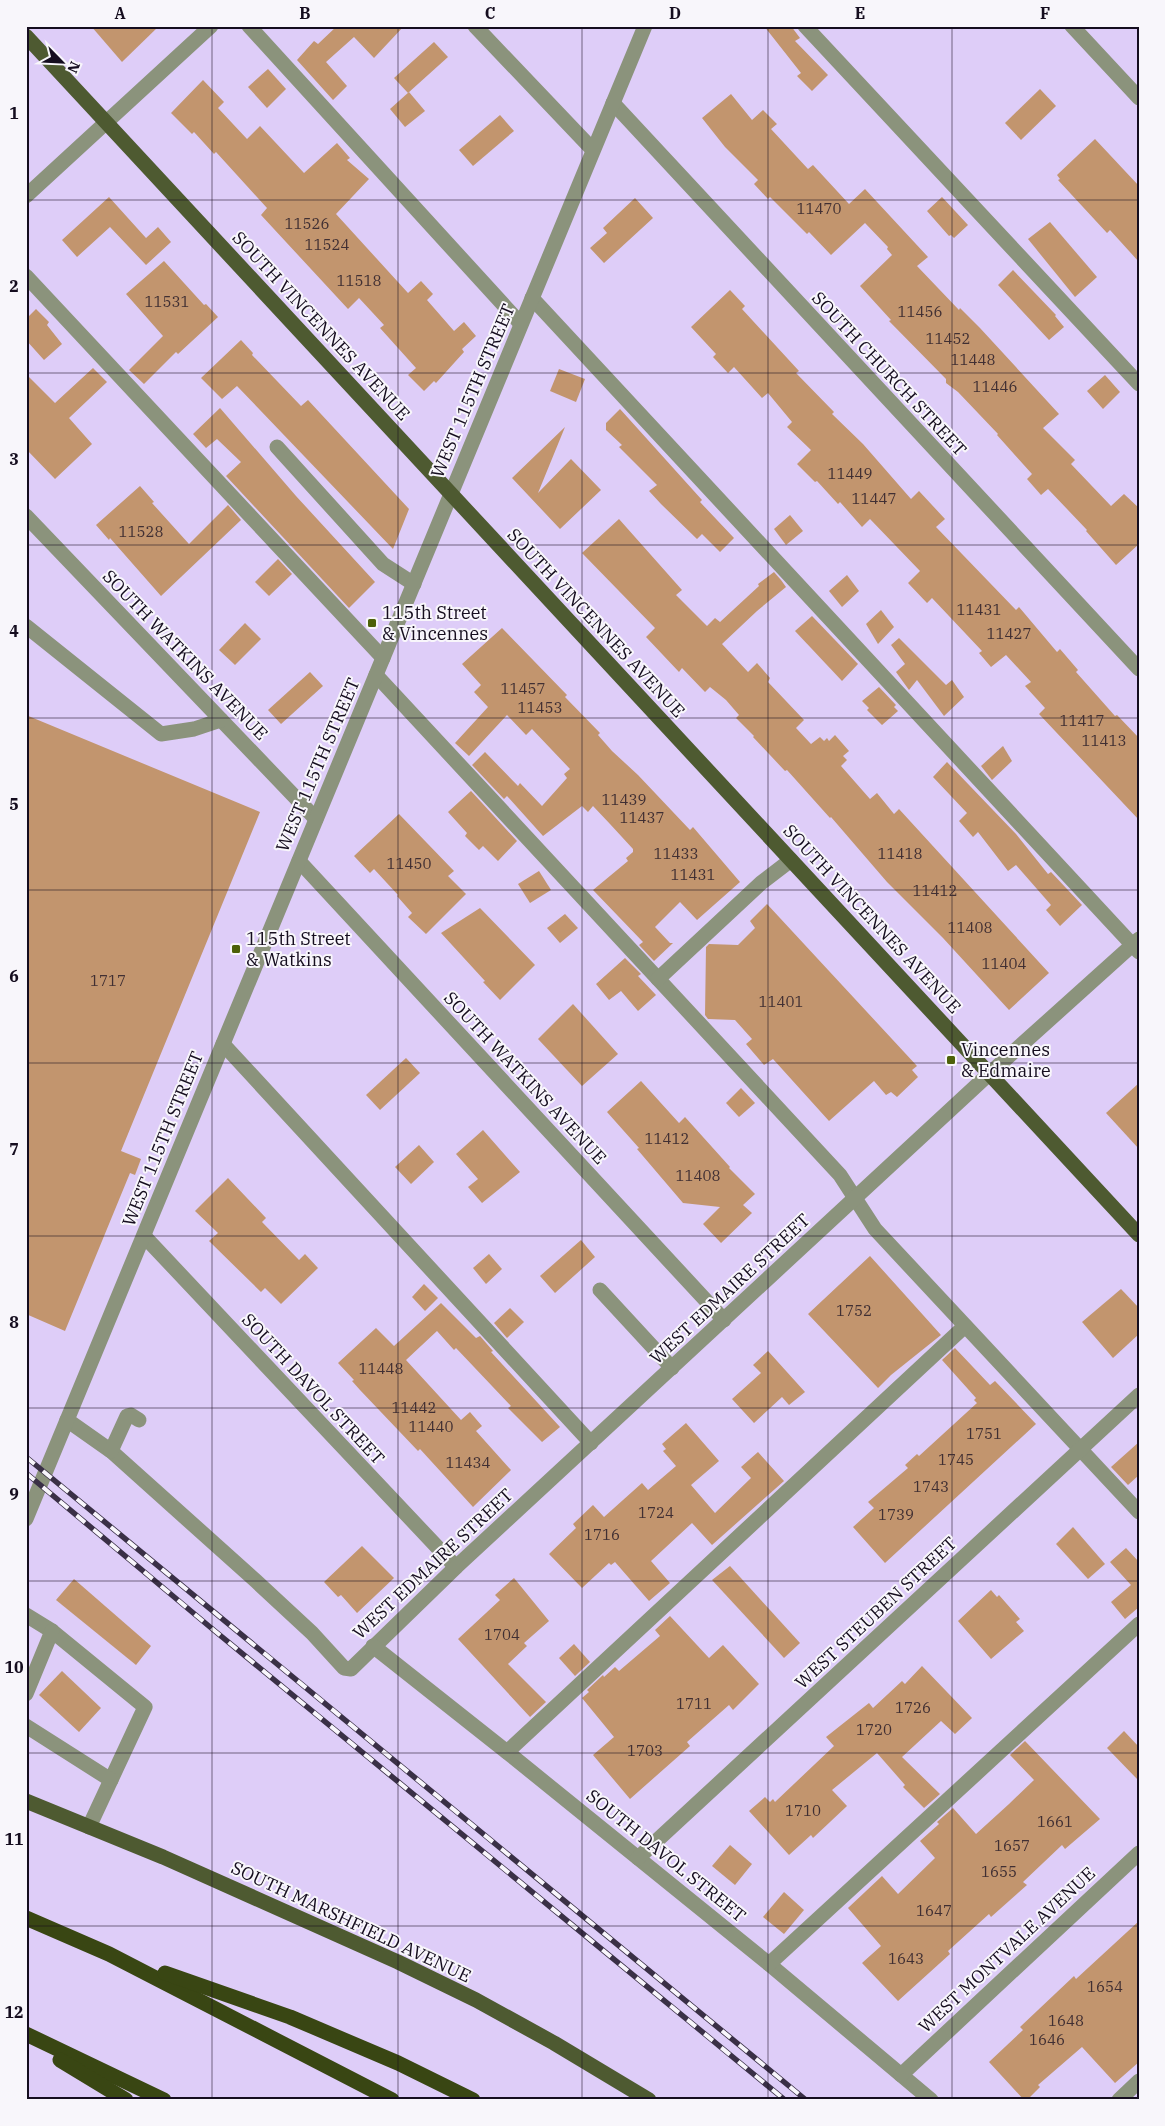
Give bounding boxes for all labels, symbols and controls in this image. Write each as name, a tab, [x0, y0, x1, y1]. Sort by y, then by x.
text: A	[114, 3, 126, 23]
text: B	[299, 3, 311, 23]
text: C	[485, 3, 495, 23]
text: D	[669, 3, 681, 23]
text: E	[855, 3, 865, 23]
text: F	[1040, 3, 1050, 23]
north arrow	[38, 38, 88, 88]
text: N	[63, 59, 84, 76]
text: 1	[9, 103, 19, 123]
house number: 11470	[796, 199, 842, 218]
house number: 11526	[284, 214, 330, 233]
street label: SOUTH VINCENNES AVENUE	[228, 226, 415, 425]
house number: 11524	[304, 235, 350, 254]
house number: 11518	[336, 271, 382, 290]
text: 2	[9, 276, 19, 296]
street label: SOUTH CHURCH STREET	[807, 287, 972, 461]
house number: 11531	[144, 292, 190, 311]
street label: WEST 115TH STREET	[425, 300, 520, 481]
house number: 11456	[897, 302, 943, 321]
house number: 11452	[925, 329, 971, 348]
house number: 11448	[950, 350, 996, 369]
house number: 11446	[972, 377, 1018, 396]
text: 3	[9, 449, 19, 469]
house number: 11449	[827, 464, 873, 483]
house number: 11447	[851, 489, 897, 508]
house number: 11528	[118, 522, 164, 541]
street label: SOUTH VINCENNES AVENUE	[503, 523, 690, 722]
street label: SOUTH WATKINS AVENUE	[98, 565, 273, 745]
house number: 11431	[956, 600, 1002, 619]
place label: 115th Street & Vincennes	[382, 601, 488, 645]
marker: 115th Street & Vincennes	[366, 617, 378, 629]
text: 4	[9, 621, 19, 641]
house number: 11427	[986, 624, 1032, 643]
street label: WEST 115TH STREET	[270, 674, 365, 855]
house number: 11457	[500, 679, 546, 698]
house number: 11453	[517, 698, 563, 717]
house number: 11417	[1059, 711, 1105, 730]
house number: 11413	[1081, 731, 1127, 750]
house number: 11439	[601, 790, 647, 809]
text: 5	[9, 794, 19, 814]
house number: 11437	[619, 808, 665, 827]
street label: SOUTH VINCENNES AVENUE	[779, 819, 966, 1018]
house number: 11433	[653, 844, 699, 863]
house number: 11418	[877, 844, 923, 863]
house number: 11450	[386, 854, 432, 873]
house number: 11431	[670, 865, 716, 884]
house number: 11412	[912, 881, 958, 900]
house number: 11408	[947, 918, 993, 937]
place label: 115th Street & Watkins	[246, 927, 351, 971]
marker: 115th Street & Watkins	[230, 943, 242, 955]
house number: 11404	[981, 954, 1027, 973]
text: 6	[9, 966, 19, 986]
house number: 1717	[90, 971, 126, 990]
street label: SOUTH WATKINS AVENUE	[439, 986, 612, 1169]
house number: 11401	[758, 992, 804, 1011]
place label: Vincennes & Edmaire	[961, 1038, 1051, 1082]
street label: WEST 115TH STREET	[117, 1048, 208, 1230]
marker: Vincennes & Edmaire	[945, 1054, 957, 1066]
house number: 11412	[644, 1129, 690, 1148]
text: 7	[9, 1139, 19, 1159]
house number: 11408	[675, 1166, 721, 1185]
street label: WEST EDMAIRE STREET	[645, 1208, 815, 1369]
house number: 1752	[836, 1301, 872, 1320]
street label: SOUTH DAVOL STREET	[237, 1308, 390, 1469]
text: 8	[9, 1312, 19, 1332]
house number: 11448	[358, 1359, 404, 1378]
house number: 11442	[391, 1398, 437, 1417]
house number: 11440	[408, 1417, 454, 1436]
house number: 1751	[966, 1424, 1002, 1443]
house number: 1745	[938, 1450, 974, 1469]
house number: 11434	[445, 1453, 491, 1472]
house number: 1743	[913, 1477, 949, 1496]
street label: WEST EDMAIRE STREET	[348, 1483, 518, 1644]
text: 9	[9, 1484, 19, 1504]
house number: 1724	[638, 1503, 674, 1522]
house number: 1739	[878, 1505, 914, 1524]
house number: 1716	[584, 1525, 620, 1544]
street label: WEST STEUBEN STREET	[790, 1531, 962, 1694]
house number: 1704	[484, 1625, 520, 1644]
text: 10	[4, 1657, 24, 1677]
house number: 1711	[676, 1694, 712, 1713]
house number: 1726	[895, 1698, 931, 1717]
house number: 1720	[856, 1720, 892, 1739]
house number: 1703	[627, 1741, 663, 1760]
street label: SOUTH DAVOL STREET	[582, 1784, 751, 1927]
house number: 1710	[785, 1801, 821, 1820]
house number: 1661	[1037, 1812, 1073, 1831]
text: 11	[4, 1829, 24, 1849]
house number: 1657	[994, 1836, 1030, 1855]
street label: SOUTH MARSHFIELD AVENUE	[228, 1856, 475, 1987]
street label: WEST MONTVALE AVENUE	[913, 1862, 1100, 2038]
house number: 1655	[981, 1862, 1017, 1881]
house number: 1647	[916, 1901, 952, 1920]
house number: 1643	[888, 1949, 924, 1968]
house number: 1654	[1087, 1977, 1123, 1996]
text: 12	[4, 2002, 24, 2022]
house number: 1648	[1048, 2011, 1084, 2030]
house number: 1646	[1029, 2030, 1065, 2049]

